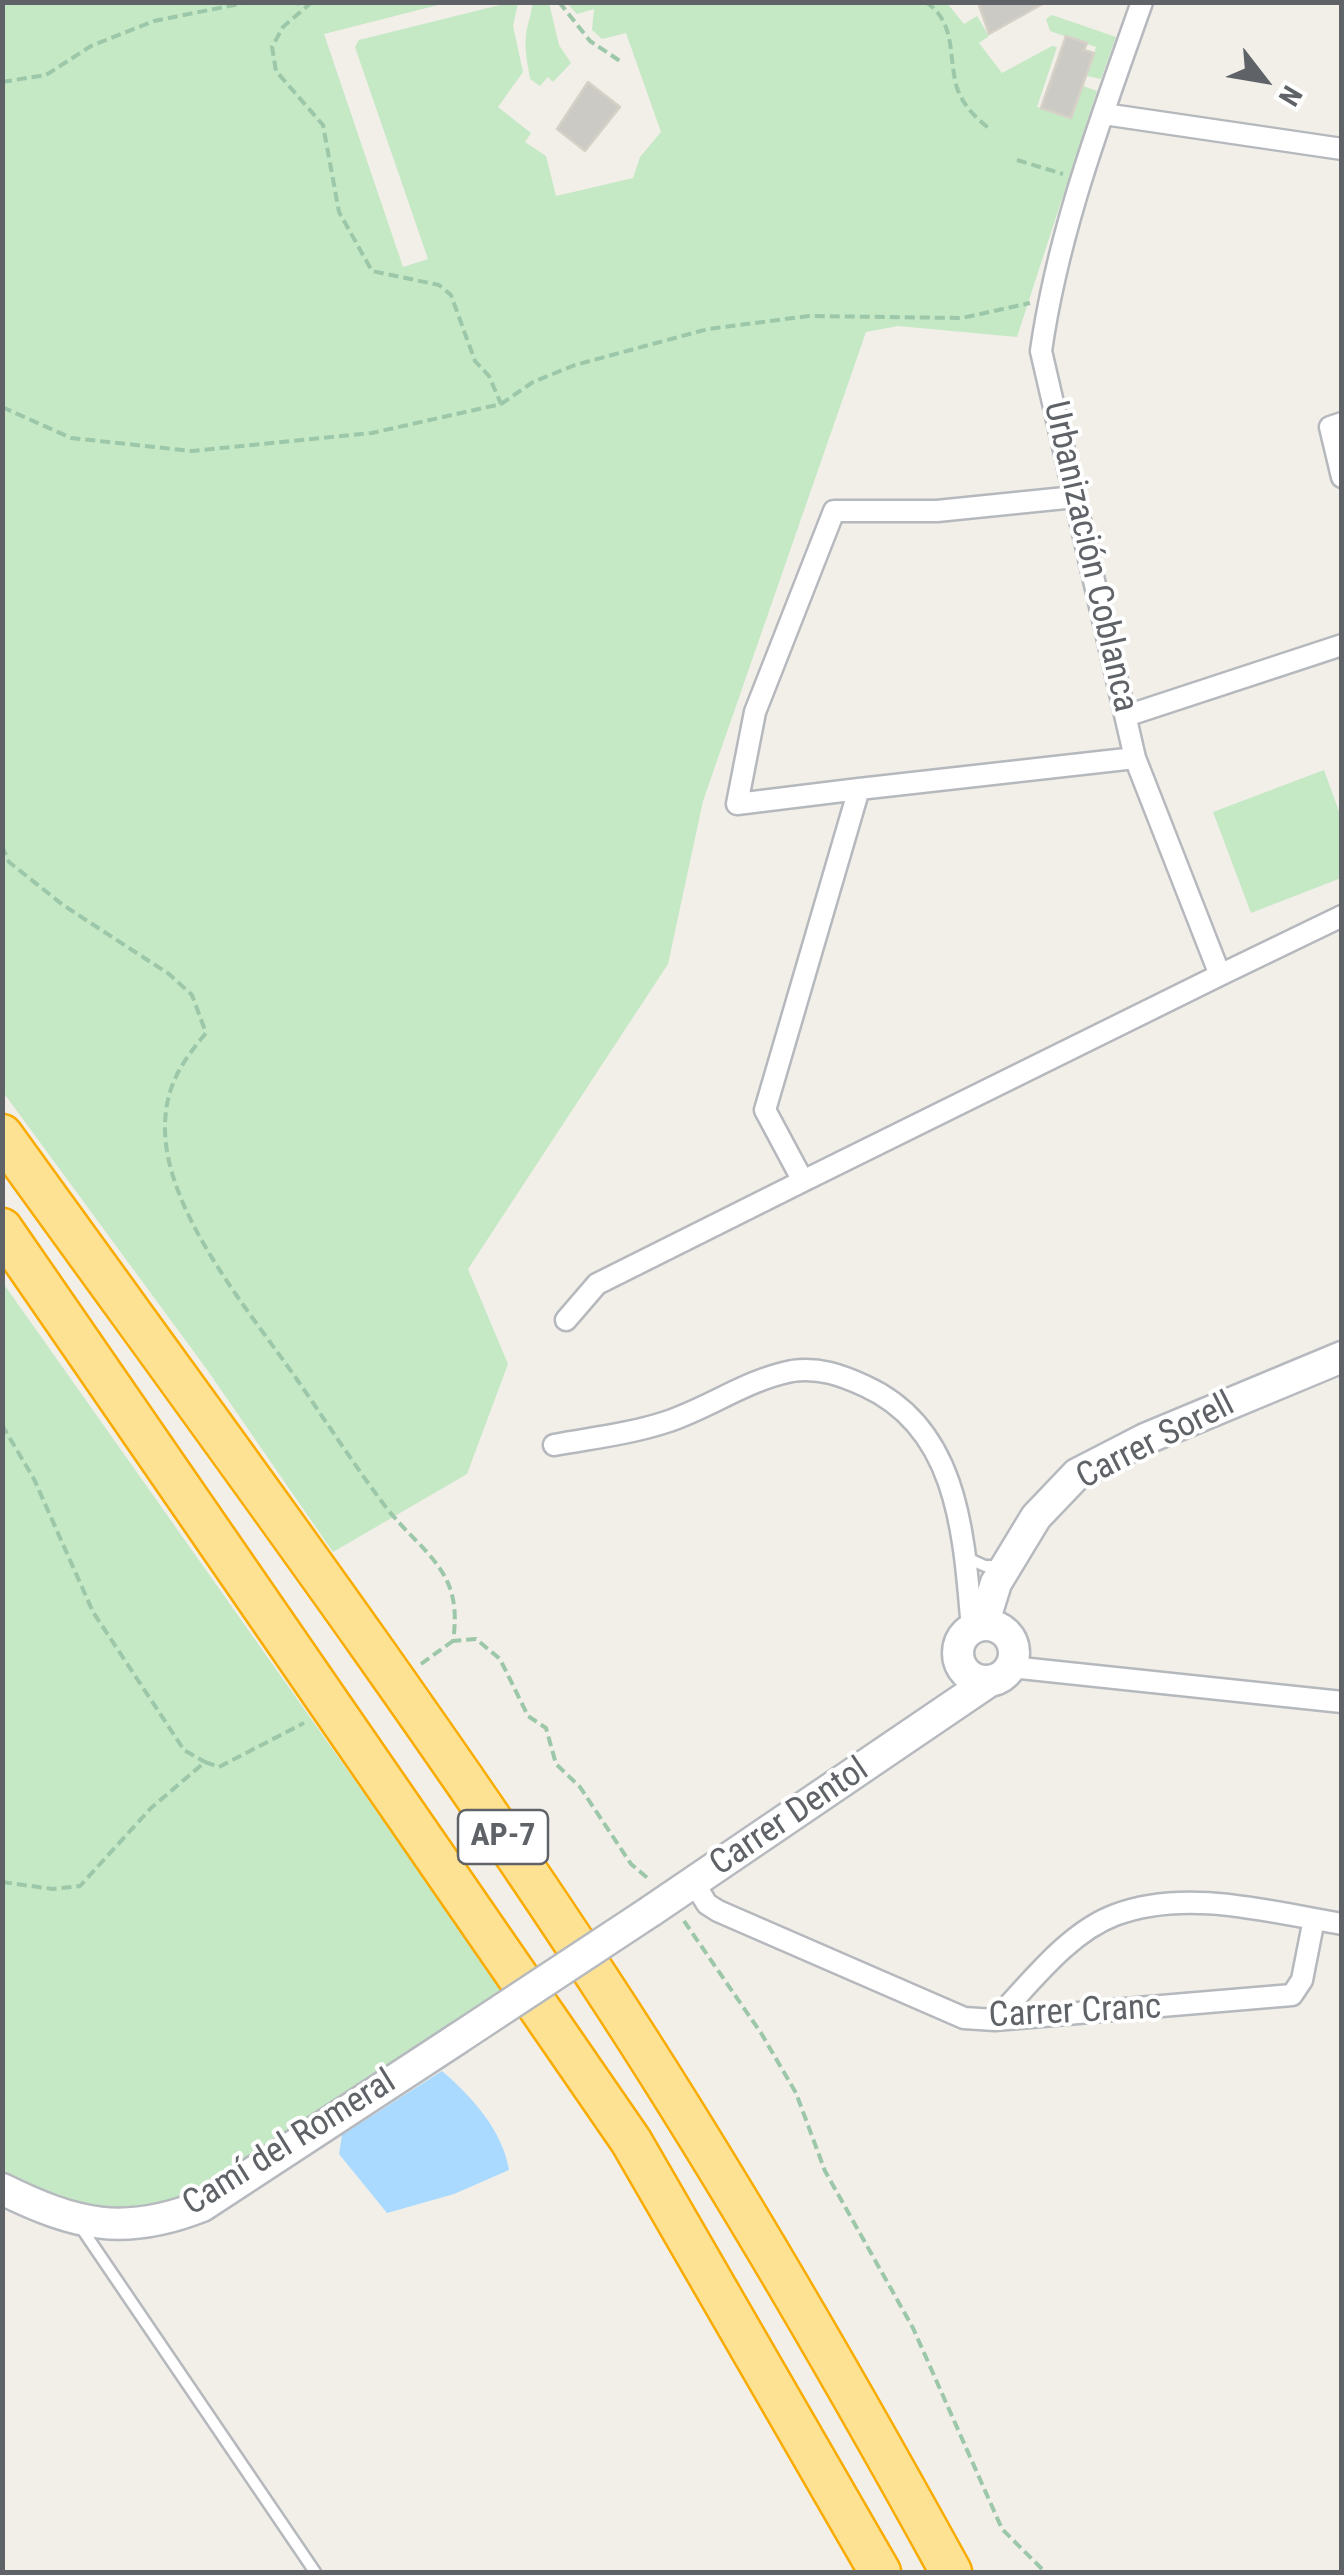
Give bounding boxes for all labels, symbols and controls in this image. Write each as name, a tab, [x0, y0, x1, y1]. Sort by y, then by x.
north arrow	[1214, 30, 1314, 130]
text: N	[1272, 80, 1309, 112]
street label: Urbanización Coblanca	[1033, 398, 1145, 716]
street label: Carrer Sorell	[1070, 1384, 1242, 1500]
street label: Carrer Dentol	[703, 1750, 877, 1886]
road number: AP-7	[458, 1810, 548, 1864]
street label: Carrer Cranc	[988, 1988, 1162, 2038]
street label: Camí del Romeral	[176, 2062, 404, 2226]

